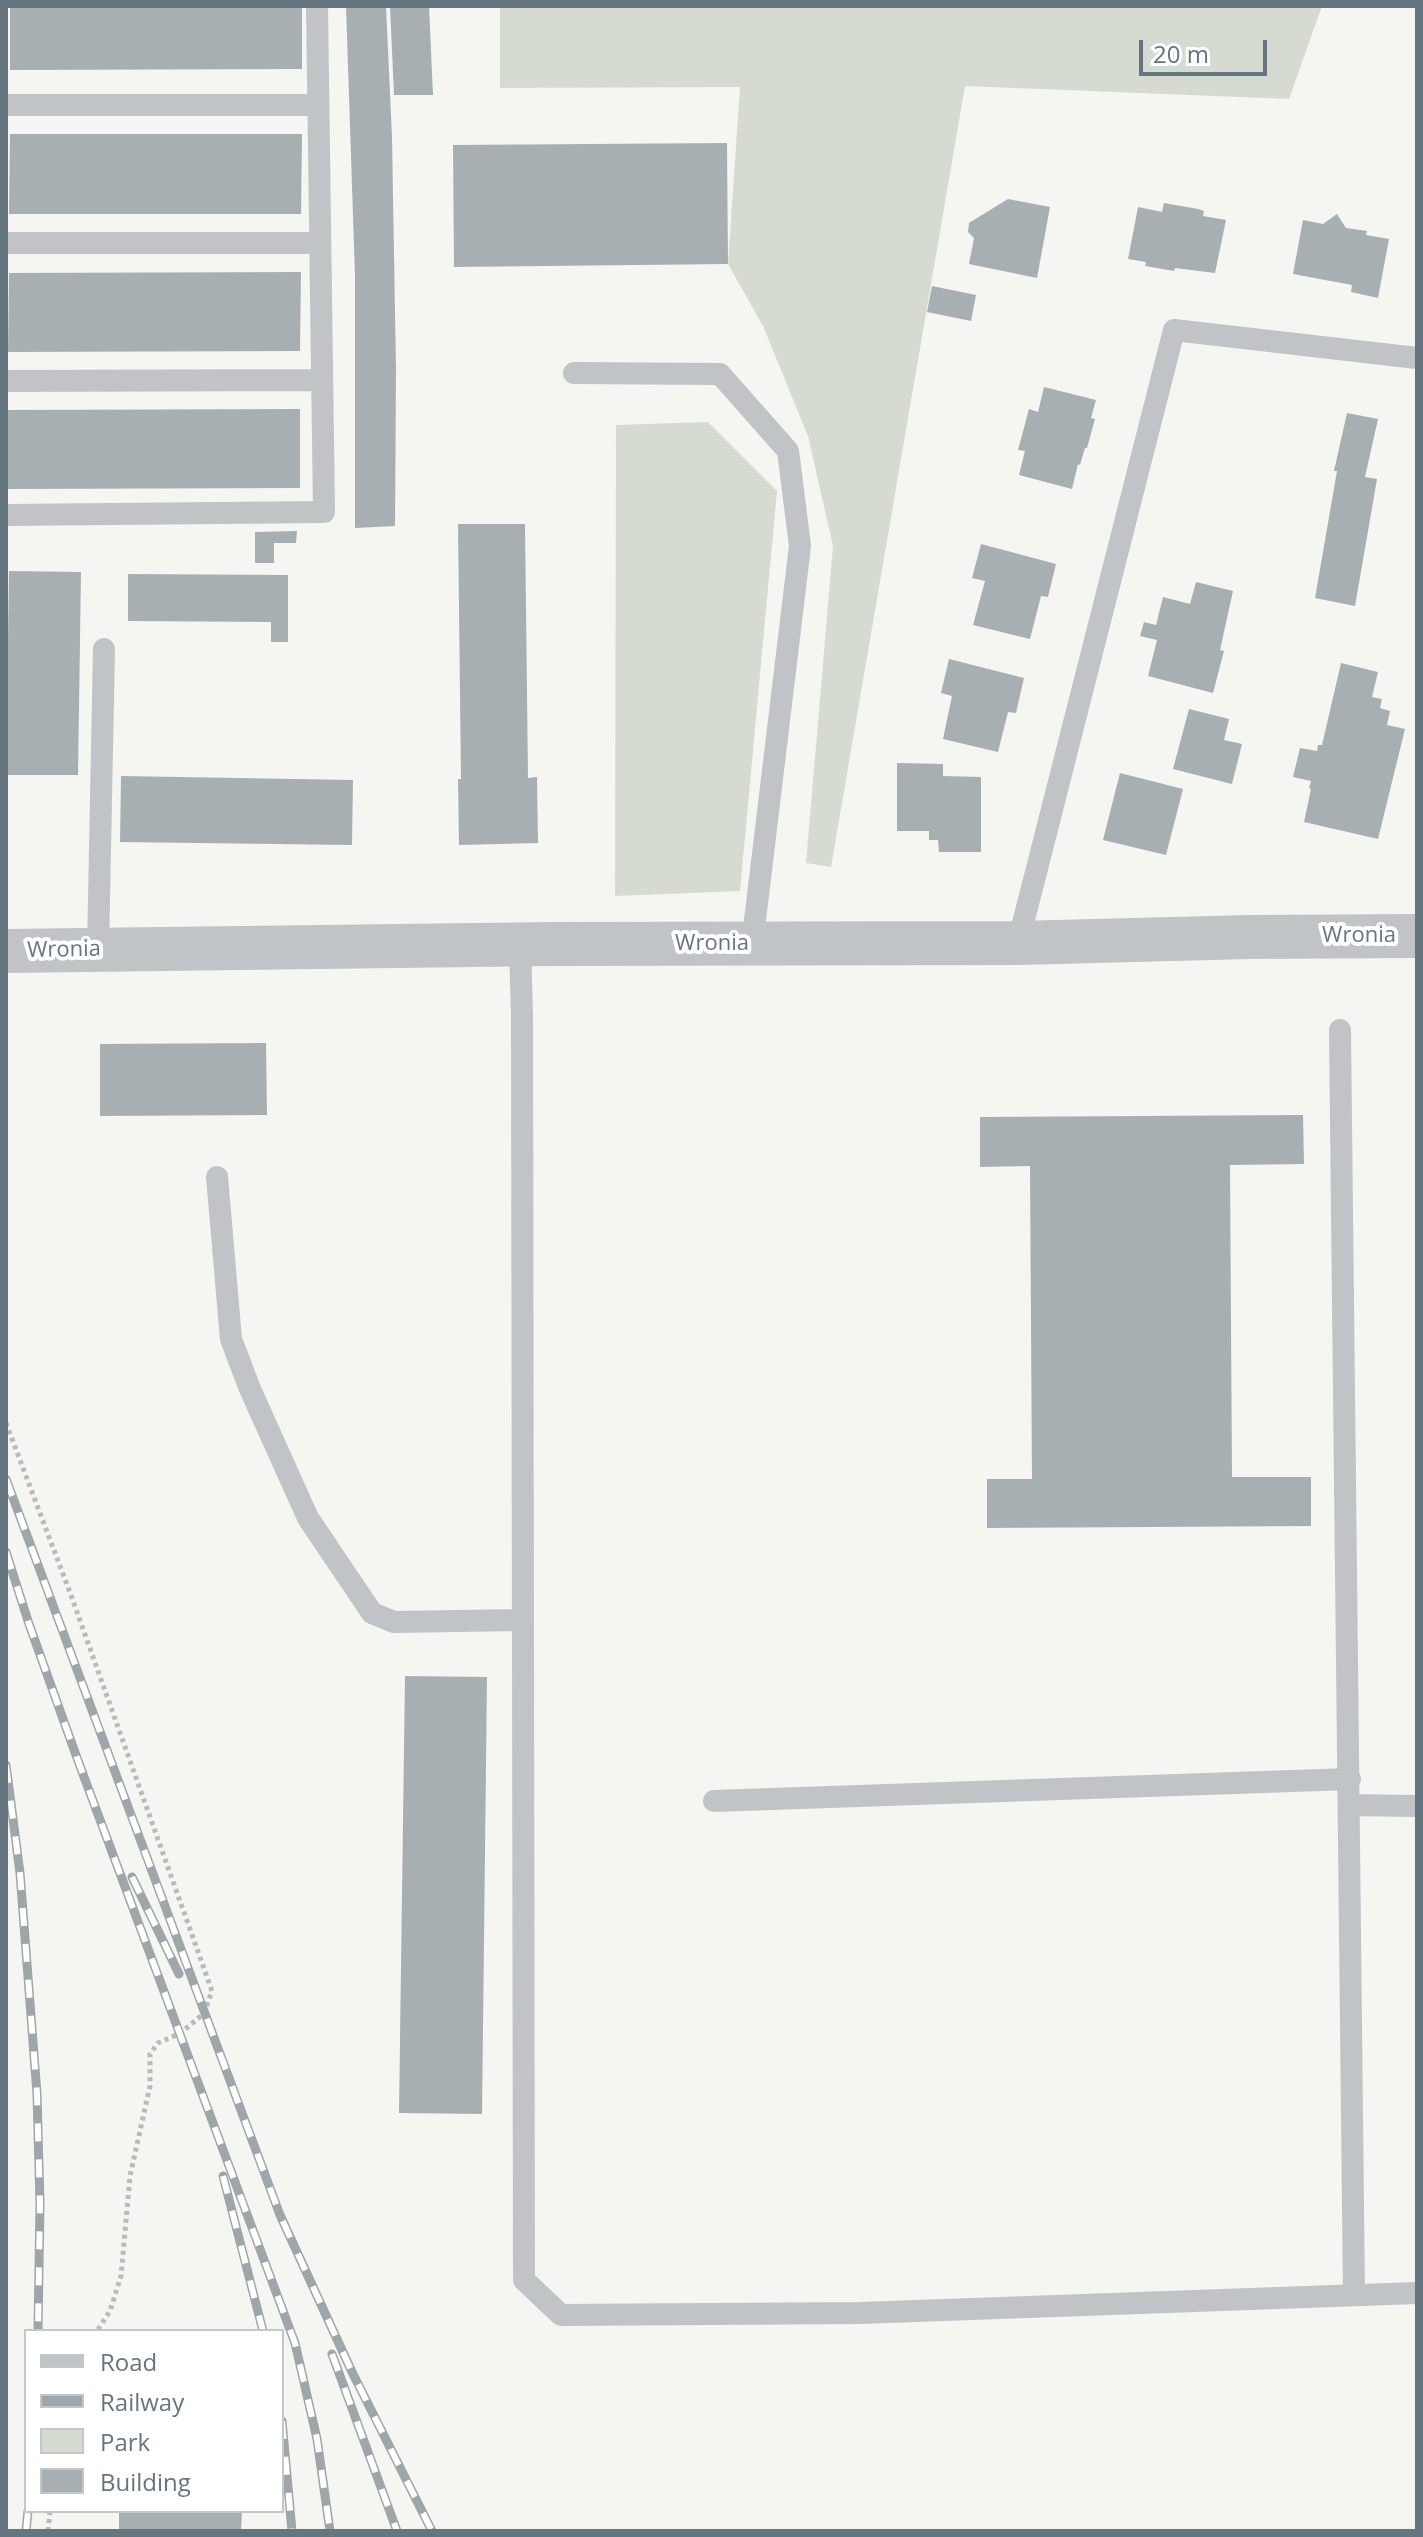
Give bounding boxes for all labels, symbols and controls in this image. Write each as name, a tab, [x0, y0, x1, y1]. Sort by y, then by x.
scale bar	[1143, 24, 1271, 74]
text: 20 m	[1153, 37, 1209, 70]
street label: Wronia	[1322, 923, 1396, 949]
street label: Wronia	[675, 931, 749, 957]
street label: Wronia	[27, 936, 101, 964]
legend	[24, 2329, 284, 2513]
text: Road	[100, 2345, 157, 2378]
text: Railway	[100, 2385, 184, 2418]
text: Park	[100, 2425, 150, 2458]
text: Building	[100, 2465, 191, 2498]

